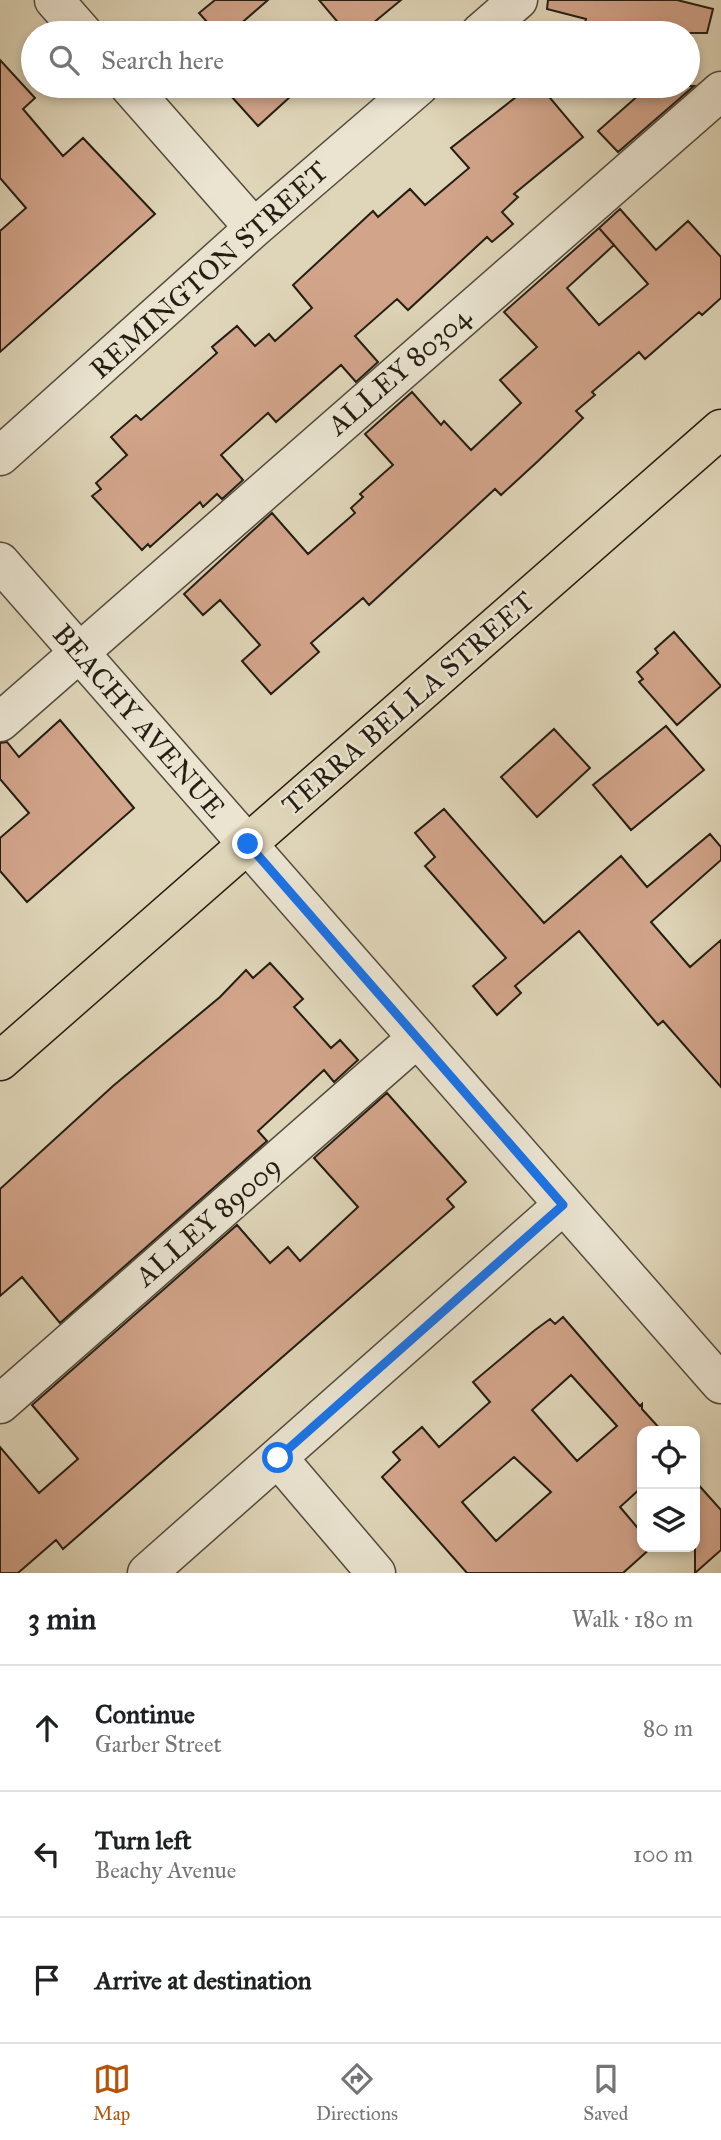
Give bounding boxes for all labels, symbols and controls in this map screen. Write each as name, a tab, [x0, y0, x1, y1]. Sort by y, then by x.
search box	[21, 21, 700, 98]
icon: search	[45, 41, 83, 79]
text: Search here	[101, 44, 224, 76]
street label: REMINGTON STREET	[83, 154, 335, 386]
street label: ALLEY 80304	[320, 298, 479, 443]
street label: TERRA BELLA STREET	[275, 584, 541, 822]
street label: BEACHY AVENUE	[45, 617, 233, 825]
route end	[232, 828, 263, 859]
street label: ALLEY 89009	[127, 1148, 288, 1294]
map controls	[637, 1426, 700, 1552]
button: locate	[637, 1426, 700, 1489]
route start	[262, 1442, 293, 1473]
button: layers	[637, 1489, 700, 1552]
text: 3 min	[28, 1601, 96, 1637]
text: Walk · 180 m	[572, 1605, 693, 1633]
text: Continue	[95, 1698, 195, 1730]
icon: ahead	[28, 1709, 66, 1747]
text: 80 m	[643, 1714, 693, 1742]
text: Garber Street	[95, 1730, 222, 1758]
text: Turn left	[95, 1824, 191, 1856]
icon: left	[28, 1835, 66, 1873]
text: 100 m	[633, 1840, 693, 1868]
text: Beachy Avenue	[95, 1856, 236, 1884]
icon: arrive	[28, 1961, 66, 1999]
text: Arrive at destination	[95, 1964, 312, 1996]
tab: Map	[93, 2060, 131, 2125]
tab: Directions	[316, 2060, 398, 2125]
tab: Saved	[583, 2060, 628, 2125]

